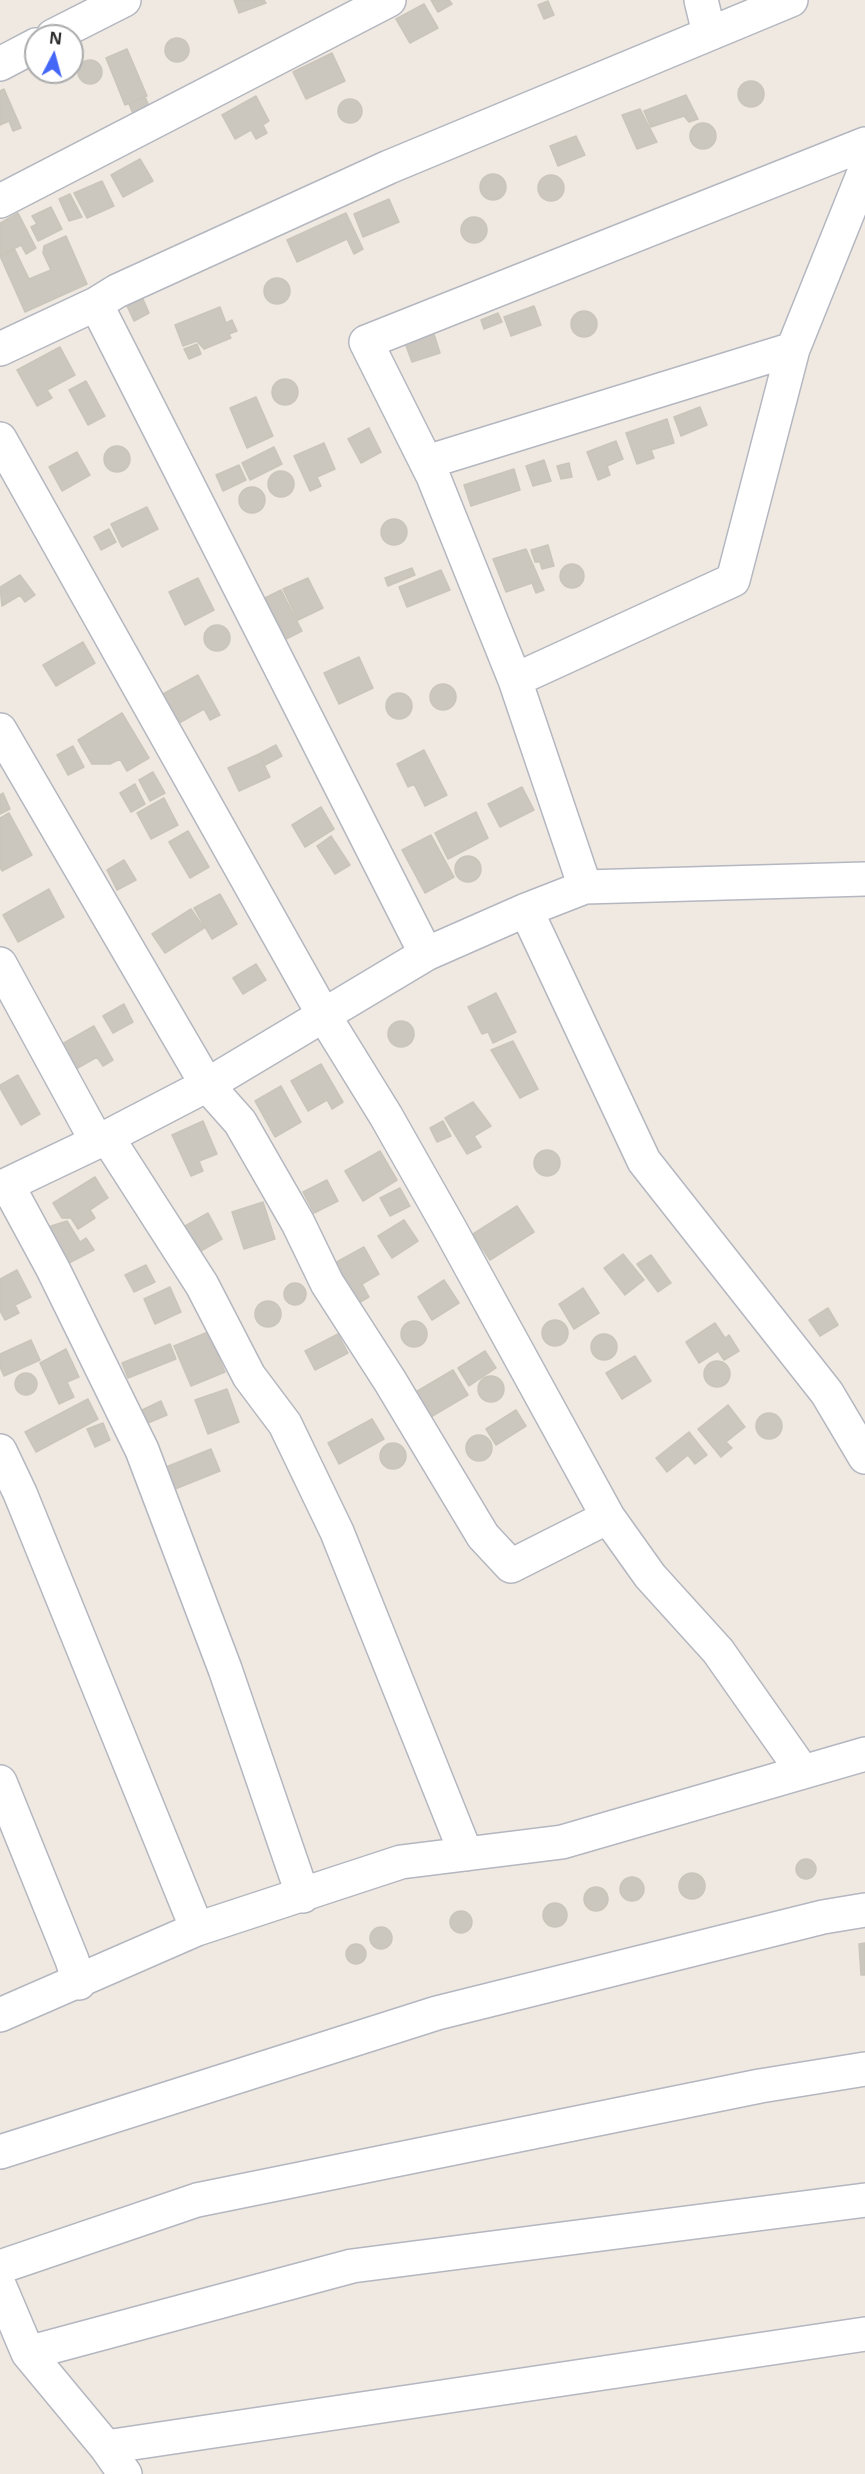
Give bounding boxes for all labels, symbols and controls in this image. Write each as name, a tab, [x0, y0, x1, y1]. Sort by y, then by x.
north arrow	[24, 24, 84, 84]
text: N	[48, 26, 63, 50]

